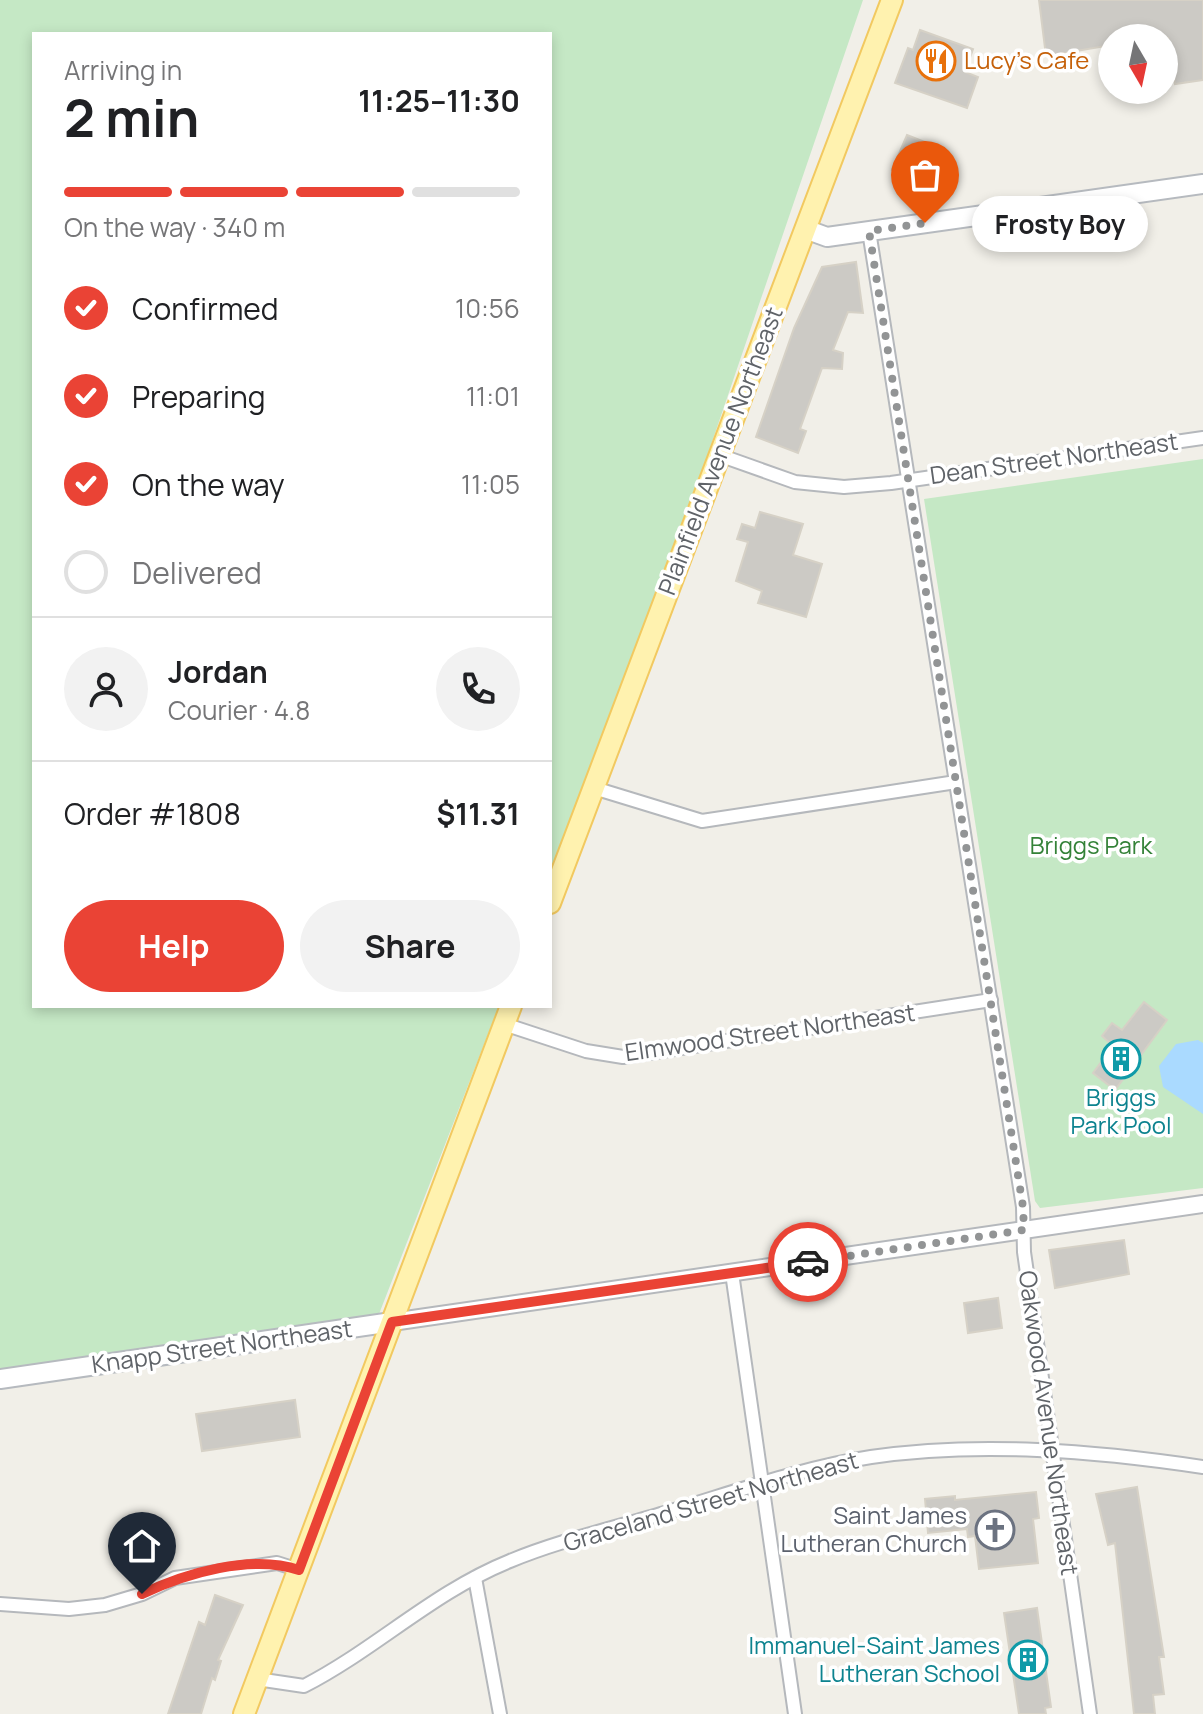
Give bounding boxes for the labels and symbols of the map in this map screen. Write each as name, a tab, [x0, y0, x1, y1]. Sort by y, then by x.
north arrow	[1098, 24, 1178, 104]
restaurant icon: Lucy's Cafe	[915, 40, 957, 82]
place label: Lucy's Cafe	[964, 43, 1089, 76]
pin	[891, 141, 959, 223]
callout: Frosty Boy	[973, 195, 1149, 251]
street label: Plainfield Avenue Northeast	[649, 302, 790, 599]
street label: Dean Street Northeast	[928, 424, 1180, 491]
park label: Briggs Park	[1030, 828, 1153, 861]
street label: Elmwood Street Northeast	[623, 995, 917, 1068]
building icon: Briggs Park Pool	[1100, 1038, 1142, 1080]
place label: Briggs Park Pool	[1070, 1080, 1172, 1141]
courier	[768, 1222, 848, 1302]
street label: Oakwood Avenue Northeast	[1012, 1268, 1087, 1577]
street label: Knapp Street Northeast	[89, 1311, 354, 1380]
street label: Graceland Street Northeast	[559, 1443, 862, 1558]
place label: Saint James Lutheran Church	[780, 1498, 967, 1559]
church icon: Saint James Lutheran Church	[974, 1509, 1016, 1551]
pin	[108, 1512, 176, 1594]
place label: Immanuel-Saint James Lutheran School	[748, 1628, 1000, 1689]
building icon: Immanuel-Saint James Lutheran School	[1007, 1639, 1049, 1681]

